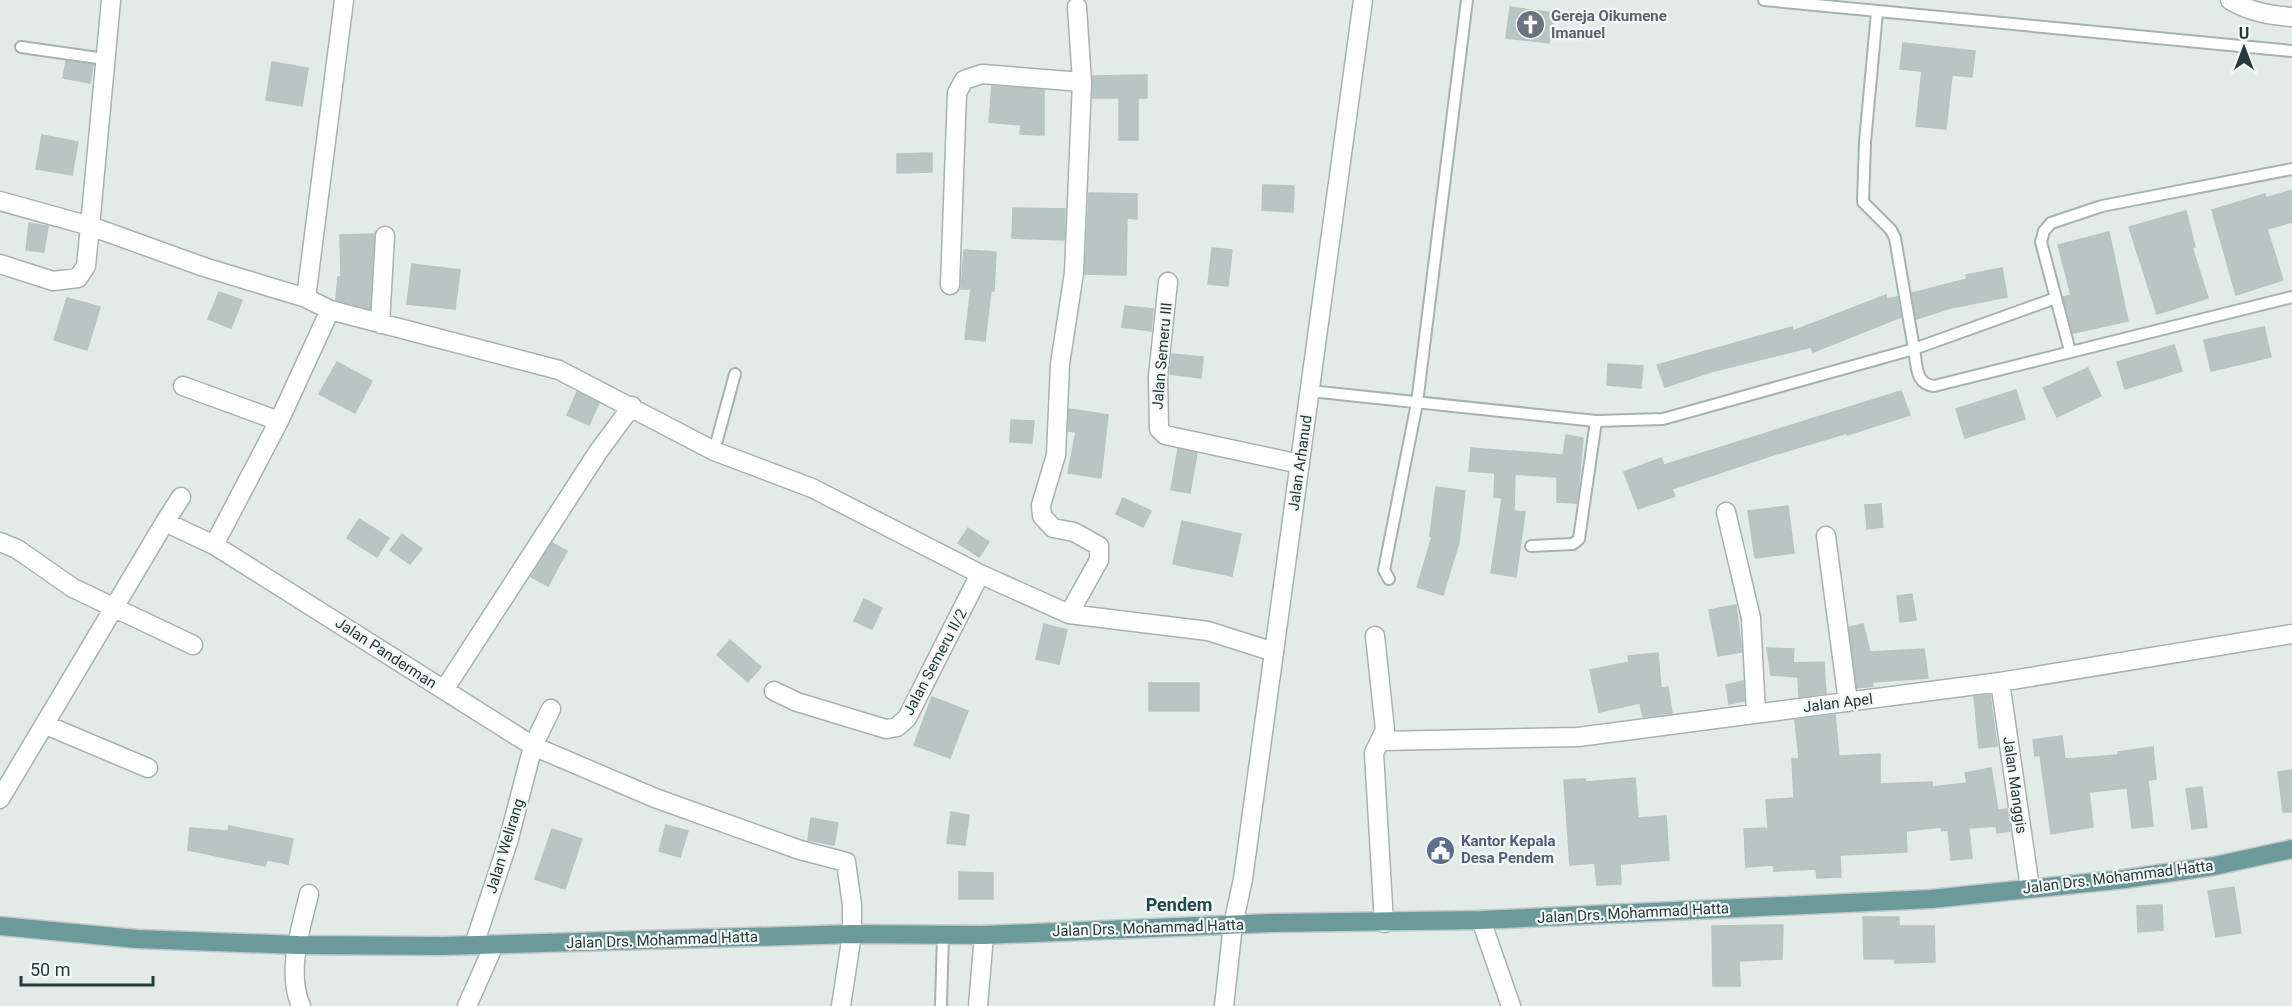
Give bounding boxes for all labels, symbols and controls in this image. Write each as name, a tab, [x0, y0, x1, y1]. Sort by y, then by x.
place label: Gereja Oikumene Imanuel	[1551, 7, 1667, 42]
church icon: Gereja Oikumene Imanuel	[1514, 9, 1546, 41]
north arrow	[2214, 18, 2274, 78]
text: U	[2239, 24, 2249, 43]
street label: Jalan Semeru III	[1148, 302, 1176, 410]
street label: Jalan Arhanud	[1284, 414, 1316, 512]
street label: Jalan Semeru II/2	[899, 606, 971, 718]
street label: Jalan Panderman	[332, 614, 440, 692]
street label: Jalan Apel	[1802, 690, 1874, 716]
street label: Jalan Manggis	[1999, 735, 2031, 835]
street label: Jalan Welirang	[482, 796, 528, 896]
place label: Kantor Kepala Desa Pendem	[1461, 832, 1555, 867]
public building icon: Kantor Kepala Desa Pendem	[1424, 834, 1456, 866]
street label: Jalan Drs. Mohammad Hatta	[2022, 856, 2214, 898]
district label: Pendem	[1146, 894, 1212, 915]
street label: Jalan Drs. Mohammad Hatta	[1537, 899, 1729, 927]
street label: Jalan Drs. Mohammad Hatta	[1052, 916, 1244, 940]
street label: Jalan Drs. Mohammad Hatta	[566, 928, 758, 952]
scale bar	[21, 949, 153, 987]
text: 50 m	[30, 959, 70, 980]

